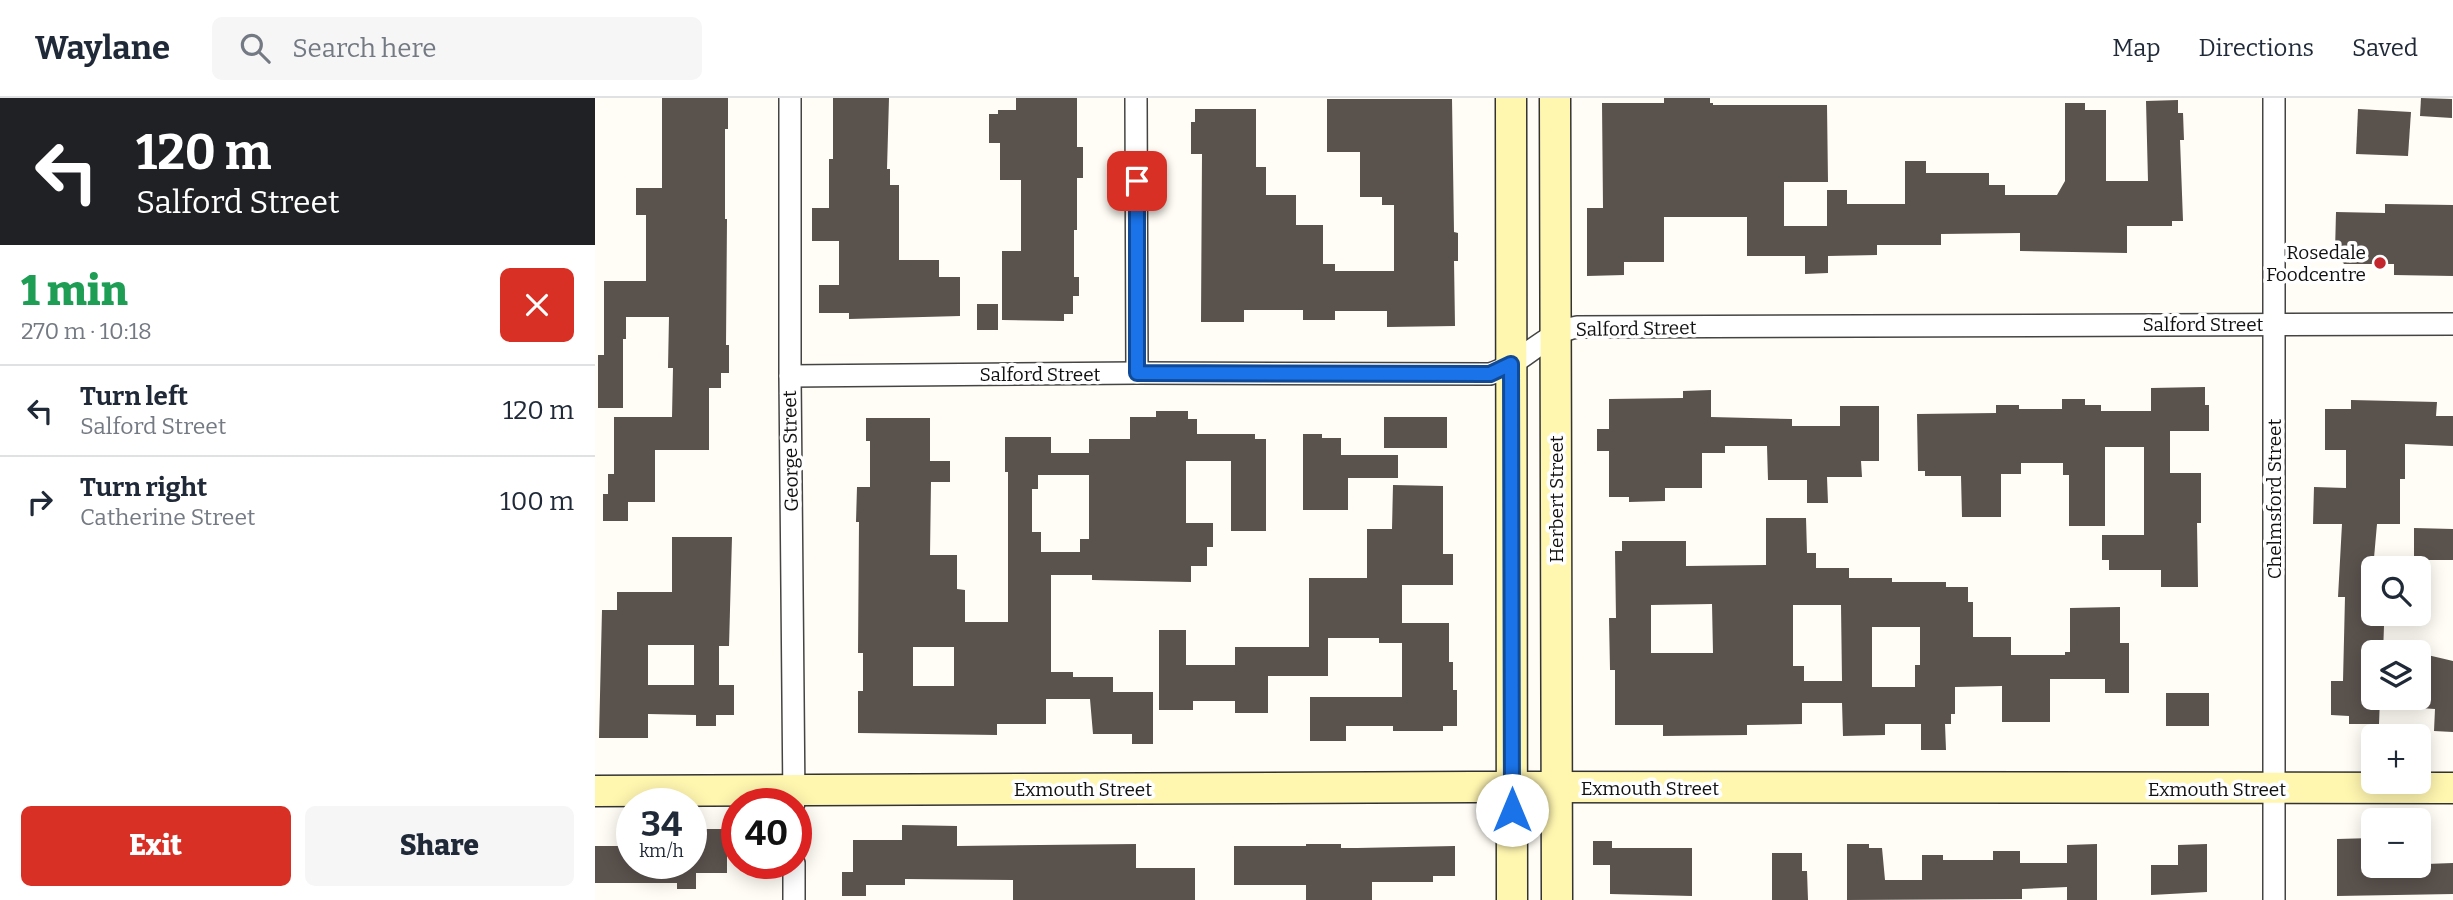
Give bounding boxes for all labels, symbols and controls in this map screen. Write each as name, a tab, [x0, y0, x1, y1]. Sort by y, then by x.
search box	[212, 17, 702, 80]
text: Waylane	[35, 28, 170, 68]
icon: search	[236, 29, 274, 67]
text: Search here	[292, 33, 437, 64]
text: Map	[2112, 34, 2161, 62]
text: Directions	[2199, 34, 2314, 62]
text: Saved	[2352, 34, 2418, 62]
text: 120 m	[136, 123, 271, 182]
icon: left	[21, 126, 112, 217]
pin	[1107, 151, 1167, 211]
icon: arrive	[1118, 162, 1156, 200]
text: Salford Street	[136, 183, 340, 221]
place label: Rosedale Foodcentre	[2266, 241, 2366, 286]
marker: Rosedale Foodcentre	[2372, 255, 2388, 271]
text: 1 min	[21, 266, 128, 316]
button: close	[500, 268, 574, 342]
street label: Salford Street	[2143, 313, 2264, 336]
street label: Salford Street	[1575, 316, 1697, 341]
text: 270 m · 10:18	[21, 317, 152, 345]
street label: Salford Street	[980, 363, 1101, 386]
text: Turn left	[80, 381, 188, 412]
street label: George Street	[778, 390, 803, 512]
icon: left	[21, 392, 59, 430]
text: 120 m	[503, 395, 574, 426]
text: Salford Street	[80, 412, 226, 440]
street label: Chelmsford Street	[2263, 419, 2286, 579]
street label: Herbert Street	[1545, 435, 1568, 563]
text: Turn right	[80, 472, 207, 503]
icon: right	[21, 483, 59, 521]
text: 100 m	[500, 486, 574, 517]
text: Catherine Street	[80, 503, 255, 531]
map controls	[2361, 556, 2431, 878]
button: search	[2361, 556, 2431, 626]
button: layers	[2361, 640, 2431, 710]
button: +	[2361, 724, 2431, 794]
position arrow	[1475, 773, 1549, 847]
street label: Exmouth Street	[1581, 777, 1719, 800]
street label: Exmouth Street	[1014, 778, 1152, 801]
street label: Exmouth Street	[2148, 778, 2286, 801]
speed limit sign: 40	[721, 788, 812, 879]
text: 34	[641, 803, 682, 845]
button: Exit	[21, 806, 291, 886]
button: Share	[305, 806, 574, 886]
button: −	[2361, 808, 2431, 878]
text: km/h	[639, 840, 684, 862]

